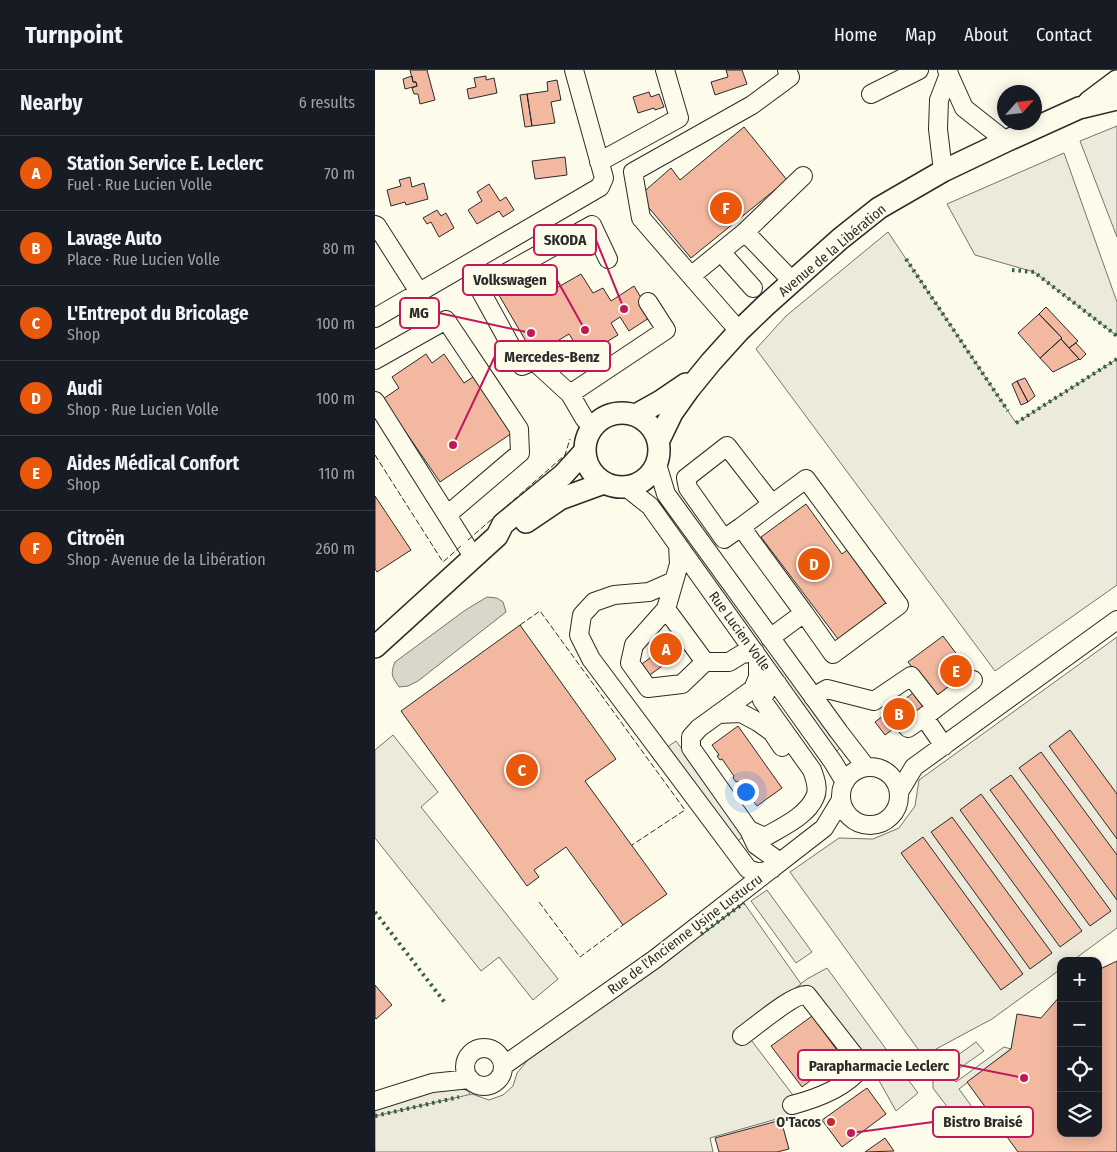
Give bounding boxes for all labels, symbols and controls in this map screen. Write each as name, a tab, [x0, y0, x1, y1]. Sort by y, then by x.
text: Turnpoint	[25, 21, 123, 49]
text: Home	[834, 24, 877, 46]
text: Map	[905, 24, 936, 46]
text: About	[964, 24, 1008, 46]
text: Contact	[1036, 24, 1092, 46]
north arrow	[997, 85, 1042, 130]
text: Nearby	[20, 90, 82, 116]
text: 6 results	[299, 93, 355, 112]
text: Station Service E. Leclerc	[67, 152, 263, 175]
text: A	[32, 164, 40, 183]
text: 70 m	[324, 164, 355, 183]
text: Fuel · Rue Lucien Volle	[67, 175, 212, 194]
pin: F	[710, 189, 742, 227]
street label: Avenue de la Libération	[775, 200, 890, 300]
callout: SKODA	[534, 225, 596, 255]
text: Lavage Auto	[67, 227, 162, 250]
text: SKODA	[544, 231, 587, 249]
text: B	[32, 239, 40, 258]
text: 80 m	[323, 239, 355, 258]
text: Place · Rue Lucien Volle	[67, 250, 220, 269]
callout: Volkswagen	[463, 265, 557, 295]
text: Volkswagen	[472, 271, 547, 289]
callout: MG	[400, 298, 439, 328]
text: L'Entrepot du Bricolage	[67, 302, 249, 325]
text: MG	[409, 304, 429, 322]
text: C	[32, 314, 40, 333]
text: 100 m	[316, 314, 355, 333]
text: Shop	[67, 325, 100, 344]
callout: Mercedes-Benz	[495, 341, 610, 371]
text: Mercedes-Benz	[504, 348, 600, 366]
text: Audi	[67, 377, 102, 400]
text: D	[31, 389, 41, 408]
text: 100 m	[316, 389, 355, 408]
text: Shop · Rue Lucien Volle	[67, 400, 219, 419]
text: Aides Médical Confort	[67, 452, 239, 475]
text: E	[32, 464, 40, 483]
text: 110 m	[318, 464, 355, 483]
text: Shop	[67, 475, 100, 494]
text: Citroën	[67, 527, 125, 550]
text: F	[32, 539, 40, 558]
text: 260 m	[316, 539, 355, 558]
pin: D	[798, 545, 830, 583]
text: Shop · Avenue de la Libération	[67, 550, 266, 569]
street label: Rue Lucien Volle	[705, 588, 774, 674]
pin: A	[650, 630, 682, 668]
pin: E	[940, 652, 972, 690]
pin: B	[883, 695, 915, 733]
pin: C	[506, 751, 538, 789]
your location	[733, 779, 759, 805]
street label: Rue de l'Ancienne Usine Lustucru	[604, 871, 766, 998]
map controls	[1057, 957, 1102, 1137]
button: +	[1057, 957, 1102, 1002]
button: −	[1057, 1002, 1102, 1047]
button: locate	[1057, 1047, 1102, 1092]
callout: Parapharmacie Leclerc	[798, 1050, 959, 1080]
text: Parapharmacie Leclerc	[809, 1057, 950, 1075]
button: layers	[1057, 1092, 1102, 1137]
callout: Bistro Braisé	[933, 1107, 1033, 1137]
text: Bistro Braisé	[943, 1113, 1023, 1131]
place label: O'Tacos	[776, 1114, 821, 1131]
marker: O'Tacos	[825, 1116, 837, 1128]

